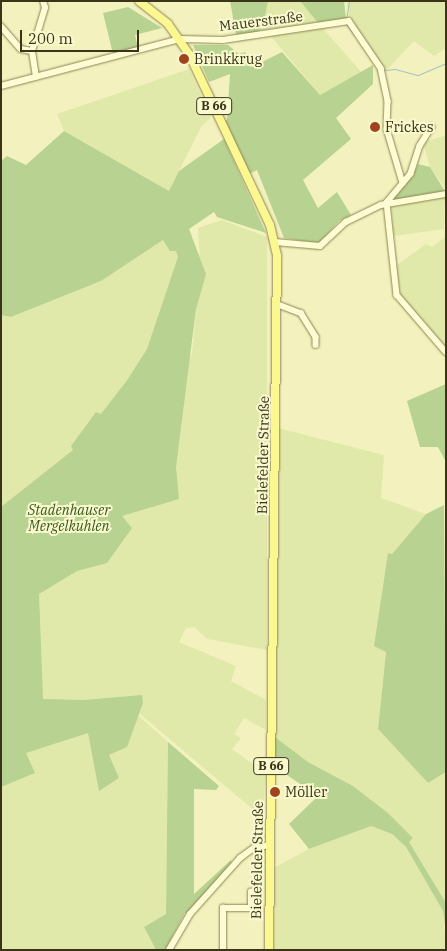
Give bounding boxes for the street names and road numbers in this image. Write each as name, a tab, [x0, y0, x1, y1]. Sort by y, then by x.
street label: Mauerstraße	[218, 8, 304, 34]
road number: B 66	[195, 96, 233, 115]
street label: Bielefelder Straße	[254, 396, 272, 514]
road number: B 66	[252, 756, 290, 776]
street label: Bielefelder Straße	[248, 801, 266, 919]

